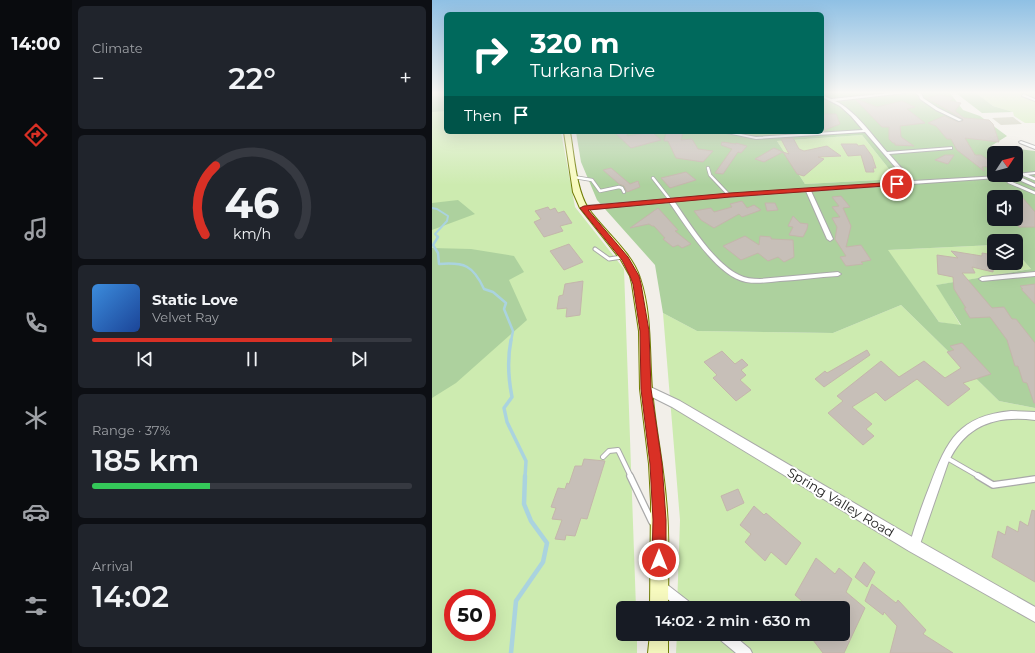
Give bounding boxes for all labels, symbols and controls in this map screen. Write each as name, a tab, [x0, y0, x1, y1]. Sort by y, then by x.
text: 320 m	[530, 26, 619, 60]
icon: right	[464, 28, 516, 80]
text: 14:00	[12, 33, 60, 55]
text: Climate	[92, 40, 143, 56]
text: 22°	[228, 60, 276, 97]
text: Turkana Drive	[530, 60, 655, 82]
text: −	[92, 65, 105, 92]
text: +	[399, 65, 412, 92]
icon: arrive	[510, 104, 532, 126]
text: Then	[464, 106, 502, 125]
icon: directions	[22, 121, 50, 149]
north arrow	[987, 146, 1023, 182]
map controls	[987, 146, 1023, 270]
pin	[880, 167, 914, 201]
icon: arrive	[886, 173, 908, 195]
text: 46	[224, 178, 280, 228]
button: sound	[987, 190, 1023, 226]
icon: music	[22, 215, 50, 243]
text: km/h	[233, 225, 271, 243]
button: layers	[987, 234, 1023, 270]
text: Static Love	[152, 290, 238, 309]
icon: phone	[22, 309, 50, 337]
text: Velvet Ray	[152, 309, 219, 325]
icon: previous	[134, 348, 156, 370]
icon: pause	[241, 348, 263, 370]
icon: next	[348, 348, 370, 370]
icon: climate	[22, 404, 50, 432]
text: Range · 37%	[92, 422, 170, 438]
text: 185 km	[92, 442, 199, 479]
street label: Spring Valley Road	[785, 464, 897, 540]
icon: car	[22, 498, 50, 526]
position arrow	[638, 539, 680, 581]
text: Arrival	[92, 558, 133, 574]
text: 14:02	[92, 578, 169, 615]
speed limit sign: 50	[444, 589, 496, 641]
icon: filters	[22, 592, 50, 620]
text: 14:02 · 2 min · 630 m	[656, 611, 811, 630]

